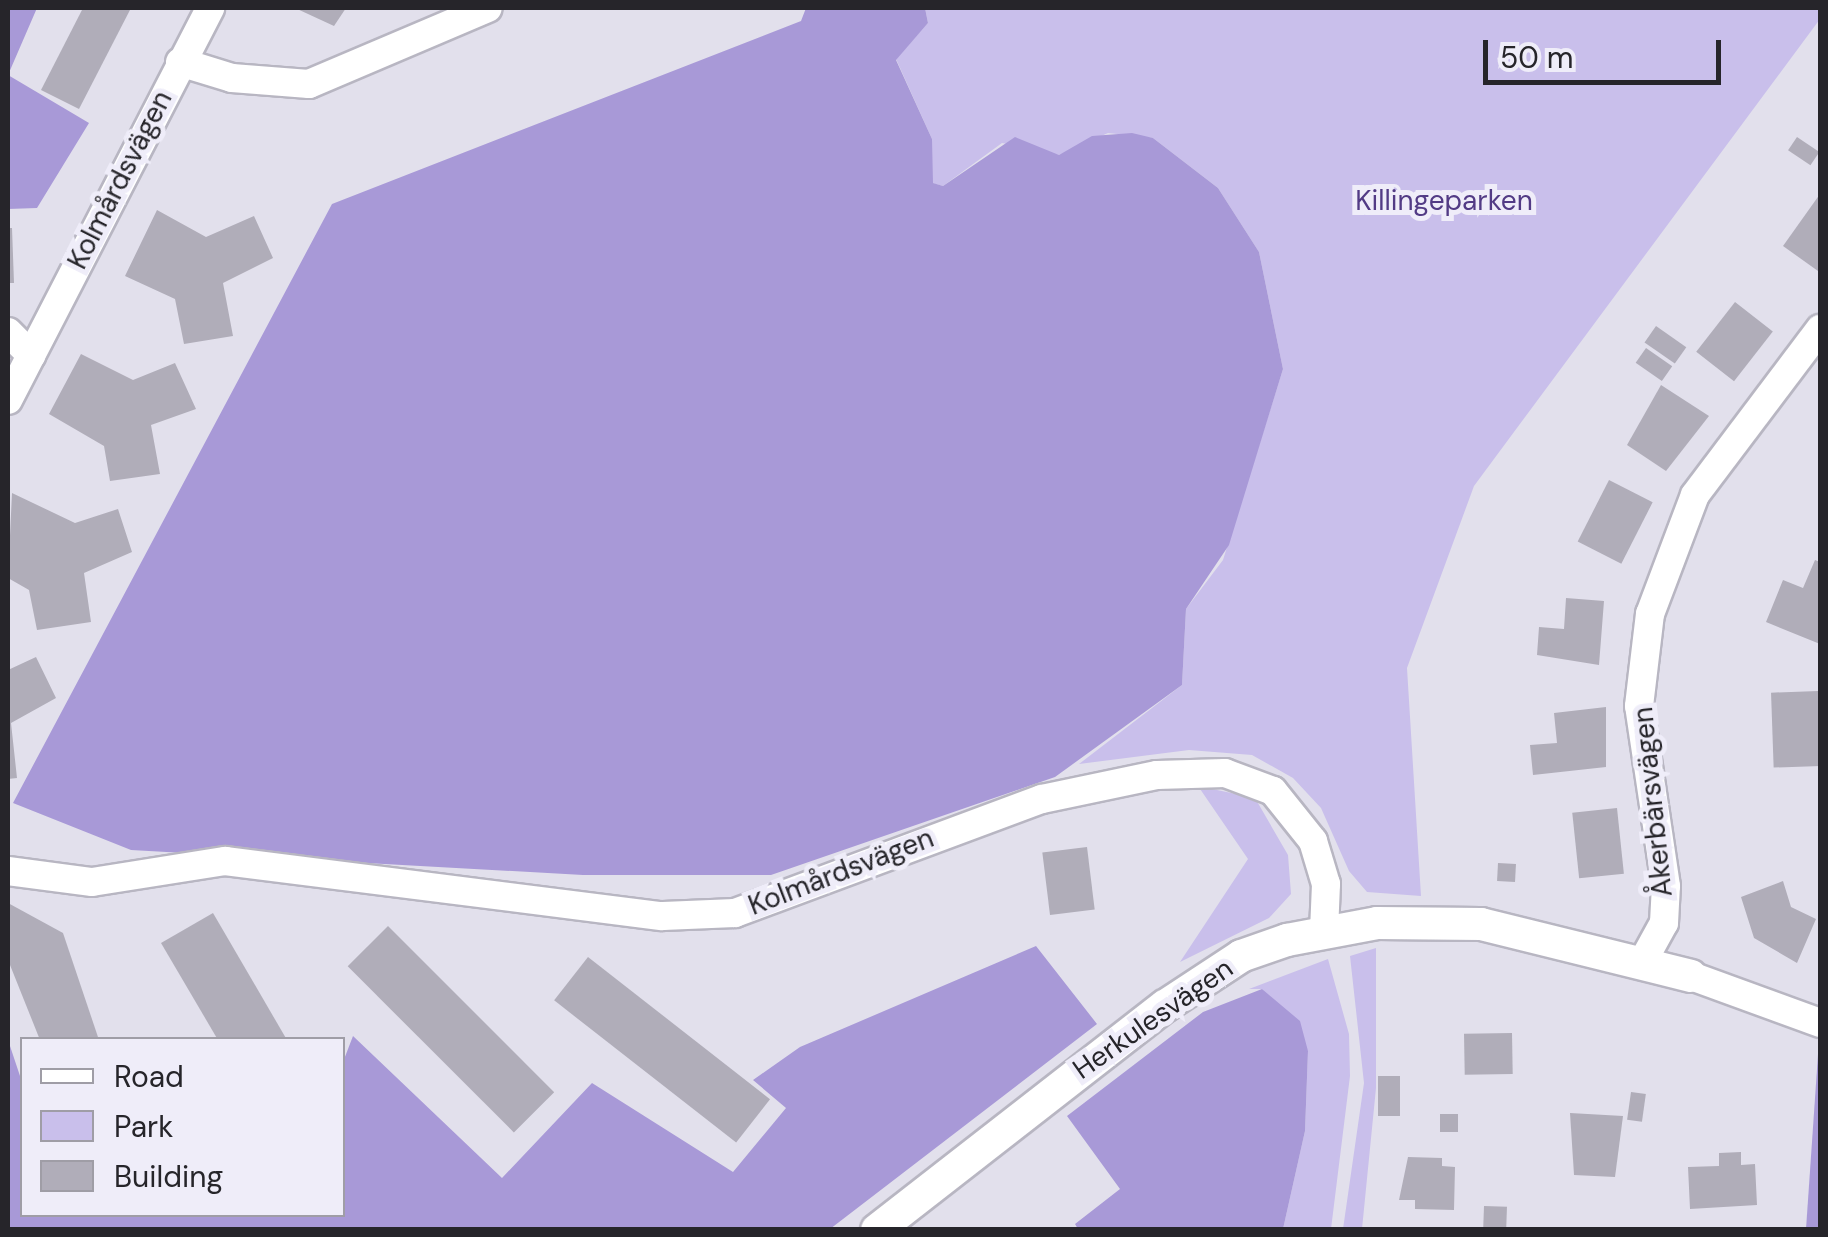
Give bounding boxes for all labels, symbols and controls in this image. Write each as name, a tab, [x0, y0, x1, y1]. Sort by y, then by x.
scale bar	[1488, 20, 1726, 82]
text: 50 m	[1500, 38, 1574, 77]
street label: Kolmårdsvägen	[61, 85, 179, 275]
park label: Killingeparken	[1355, 184, 1533, 218]
street label: Åkerbärsvägen	[1626, 705, 1680, 899]
street label: Kolmårdsvägen	[744, 821, 938, 923]
street label: Herkulesvägen	[1067, 952, 1239, 1086]
legend	[20, 1037, 345, 1217]
text: Road	[114, 1057, 184, 1096]
text: Park	[114, 1107, 173, 1146]
text: Building	[114, 1157, 223, 1196]

